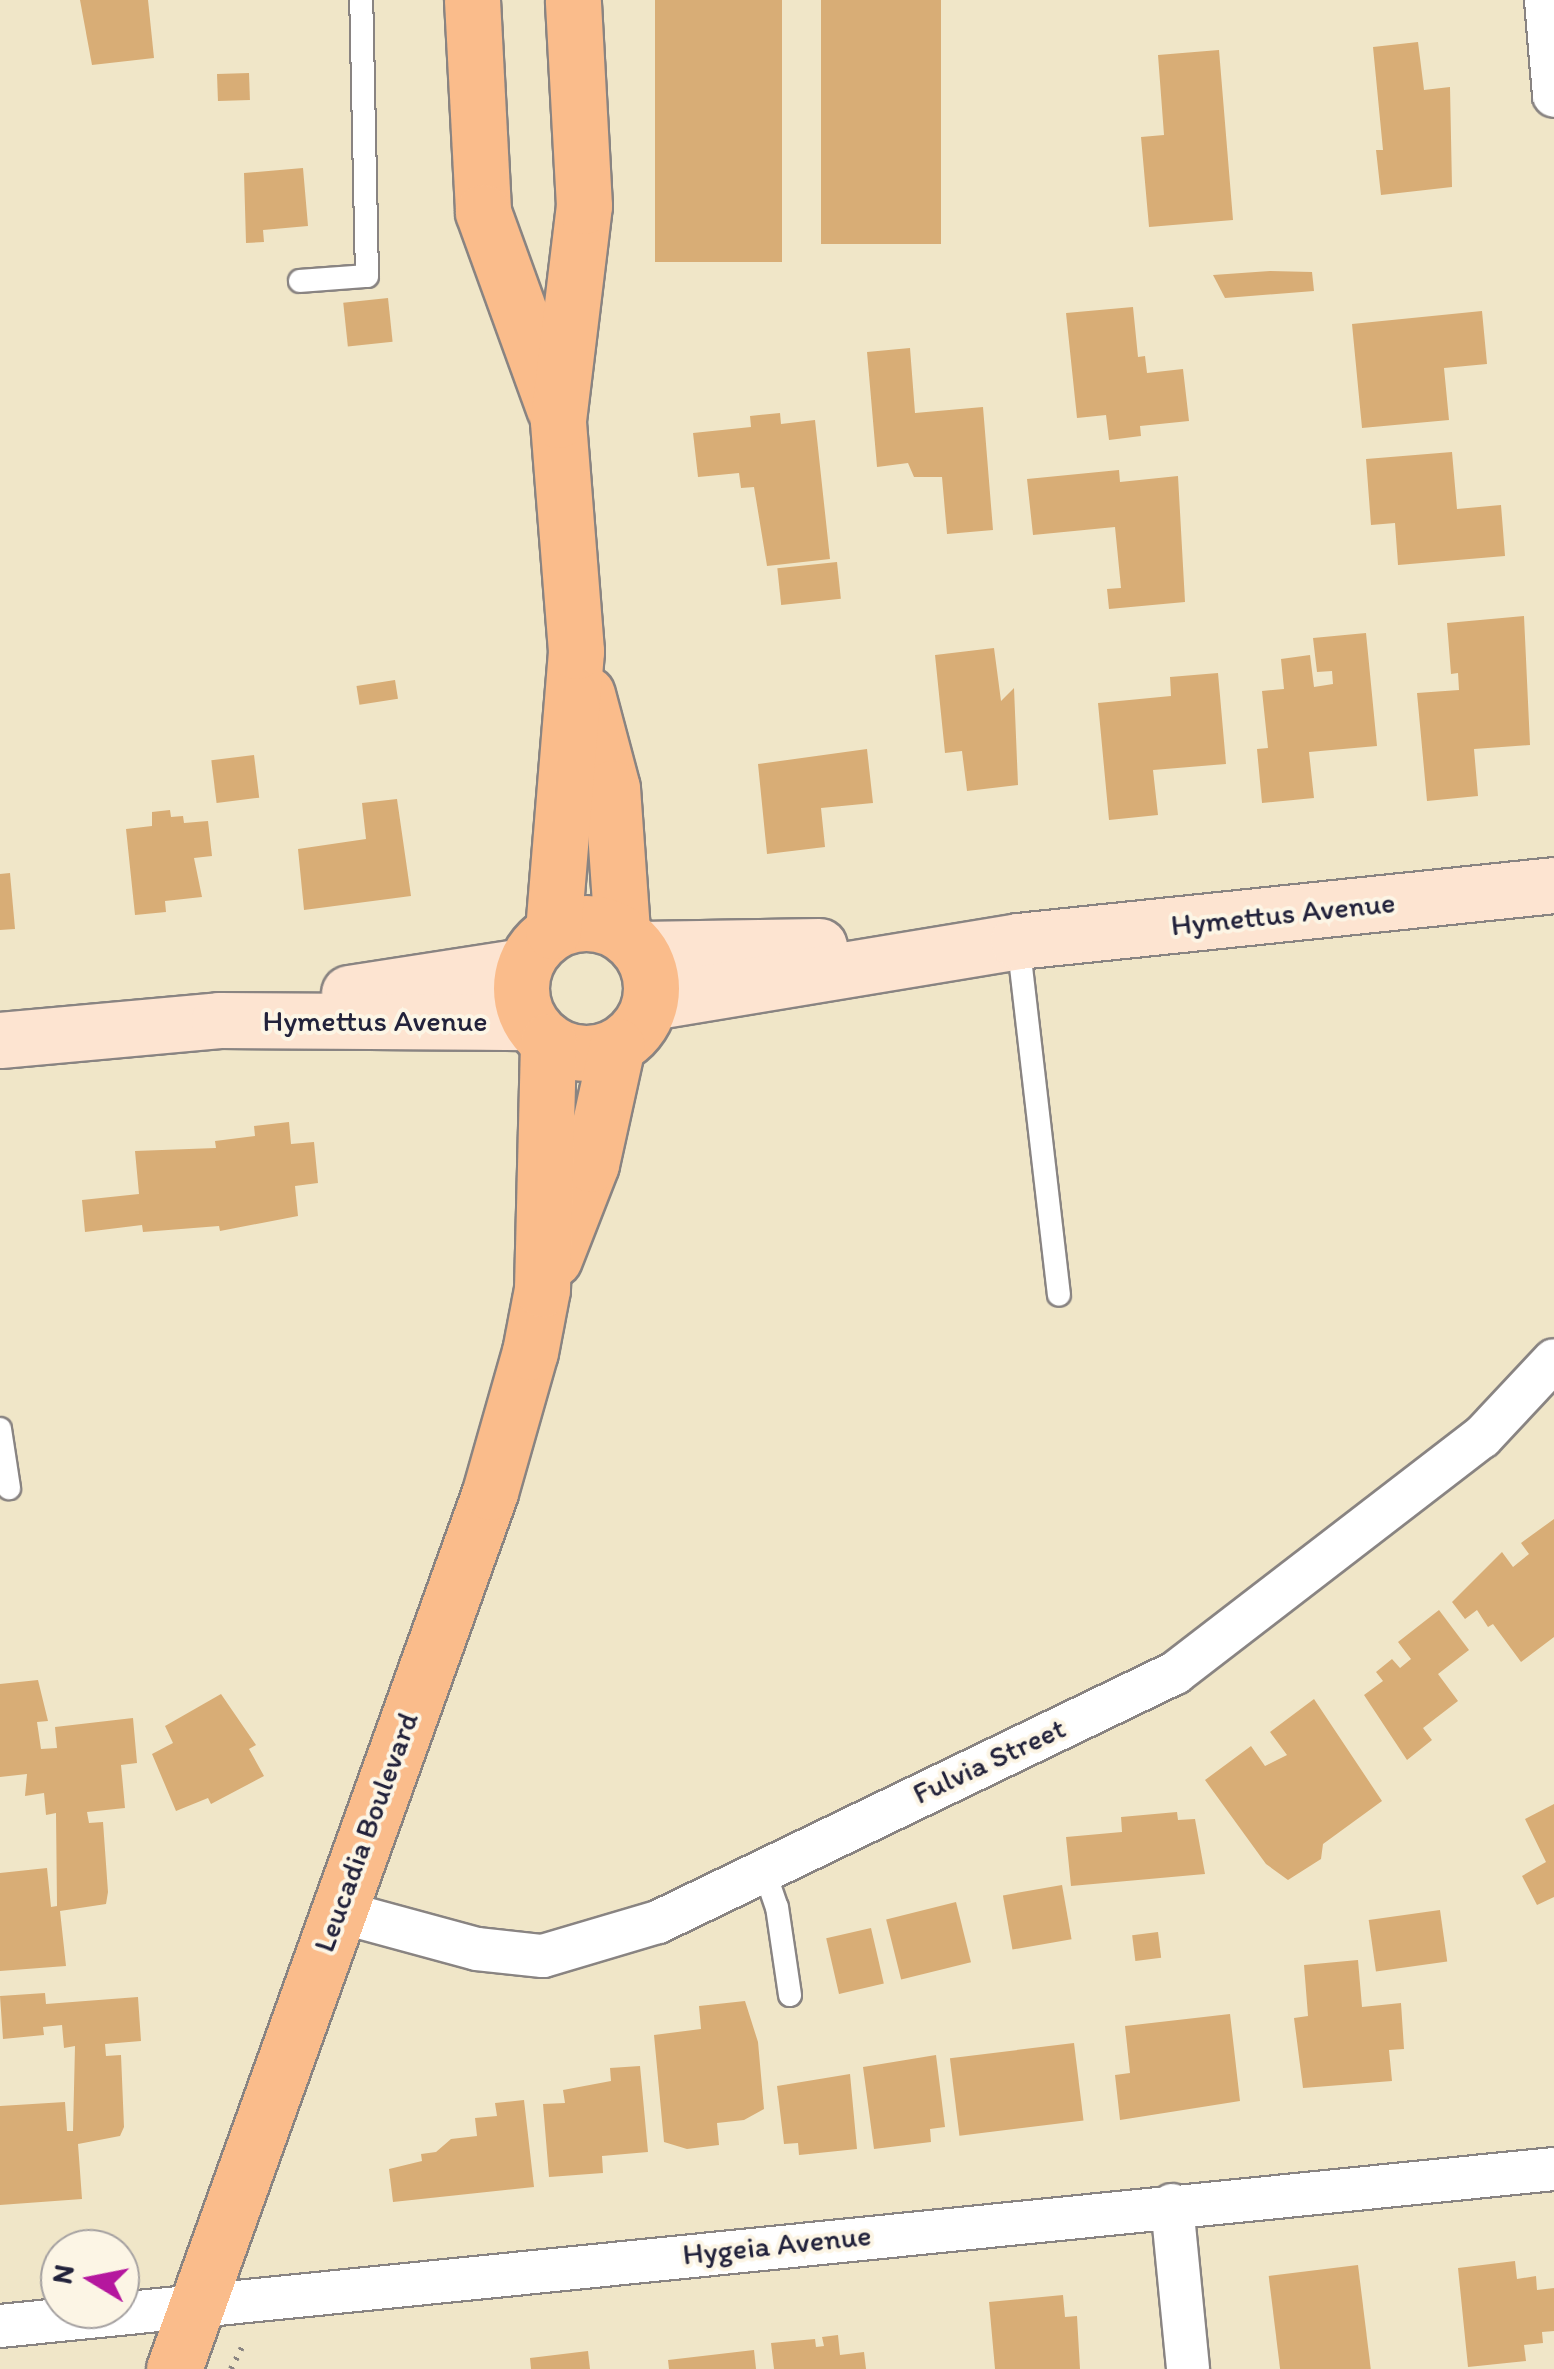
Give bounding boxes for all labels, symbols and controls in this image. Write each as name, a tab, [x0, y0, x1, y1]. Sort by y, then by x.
street label: Hymettus Avenue	[1169, 884, 1397, 944]
street label: Hymettus Avenue	[262, 1003, 488, 1039]
street label: Leucadia Boulevard	[306, 1707, 426, 1957]
street label: Fulvia Street	[907, 1710, 1071, 1812]
street label: Hygeia Avenue	[682, 2217, 872, 2273]
north arrow	[40, 2229, 140, 2329]
text: N	[44, 2262, 81, 2286]

